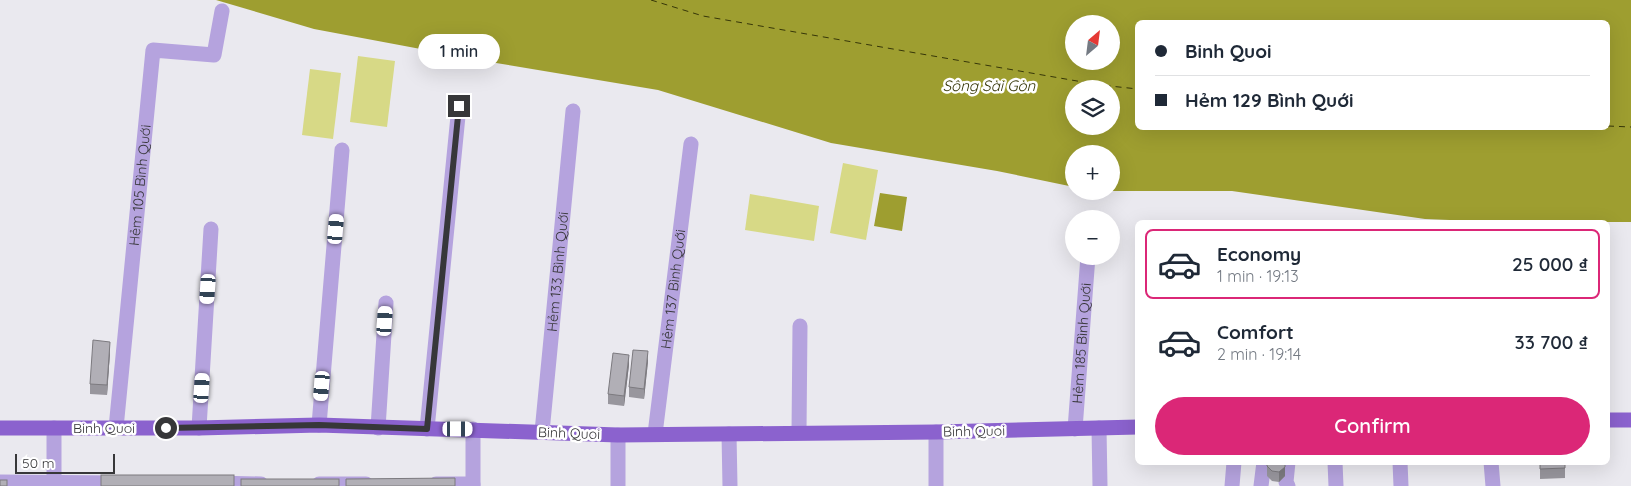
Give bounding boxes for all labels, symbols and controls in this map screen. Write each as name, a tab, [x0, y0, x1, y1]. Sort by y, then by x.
north arrow	[1065, 15, 1120, 70]
map controls	[1065, 15, 1120, 265]
callout: 1 min	[418, 34, 500, 68]
text: Binh Quoi	[1185, 39, 1272, 63]
text: 1 min	[440, 41, 478, 61]
water label: Sông Sài Gòn	[943, 76, 1036, 95]
button: layers	[1065, 80, 1120, 135]
text: Hẻm 129 Bình Quới	[1185, 88, 1354, 112]
route end	[448, 95, 470, 117]
street label: Hẻm 105 Bình Quới	[125, 124, 155, 247]
button: +	[1065, 145, 1120, 200]
button: −	[1065, 210, 1120, 265]
street label: Hẻm 133 Bình Quới	[543, 211, 572, 333]
car	[327, 213, 344, 245]
street label: Hẻm 137 Bình Quới	[657, 228, 689, 350]
icon: car	[1157, 242, 1202, 287]
text: Economy	[1217, 242, 1301, 266]
text: 25 000 ₫	[1512, 252, 1588, 276]
text: 1 min · 19:13	[1217, 266, 1299, 286]
car	[199, 274, 216, 304]
street label: Hẻm 185 Bình Quới	[1068, 282, 1095, 404]
car	[376, 306, 393, 336]
icon: car	[1157, 320, 1202, 365]
text: Comfort	[1217, 320, 1294, 344]
text: 33 700 ₫	[1515, 330, 1588, 354]
text: 2 min · 19:14	[1217, 344, 1301, 364]
car	[313, 370, 330, 402]
car	[193, 373, 210, 403]
button: Confirm	[1155, 397, 1590, 455]
route start	[155, 417, 177, 439]
street label: Binh Quoi	[73, 419, 135, 437]
street label: Binh Quoi	[943, 421, 1005, 441]
car	[443, 422, 473, 437]
street label: Binh Quoi	[538, 423, 600, 443]
scale bar	[15, 451, 115, 474]
text: 50 m	[22, 454, 55, 472]

